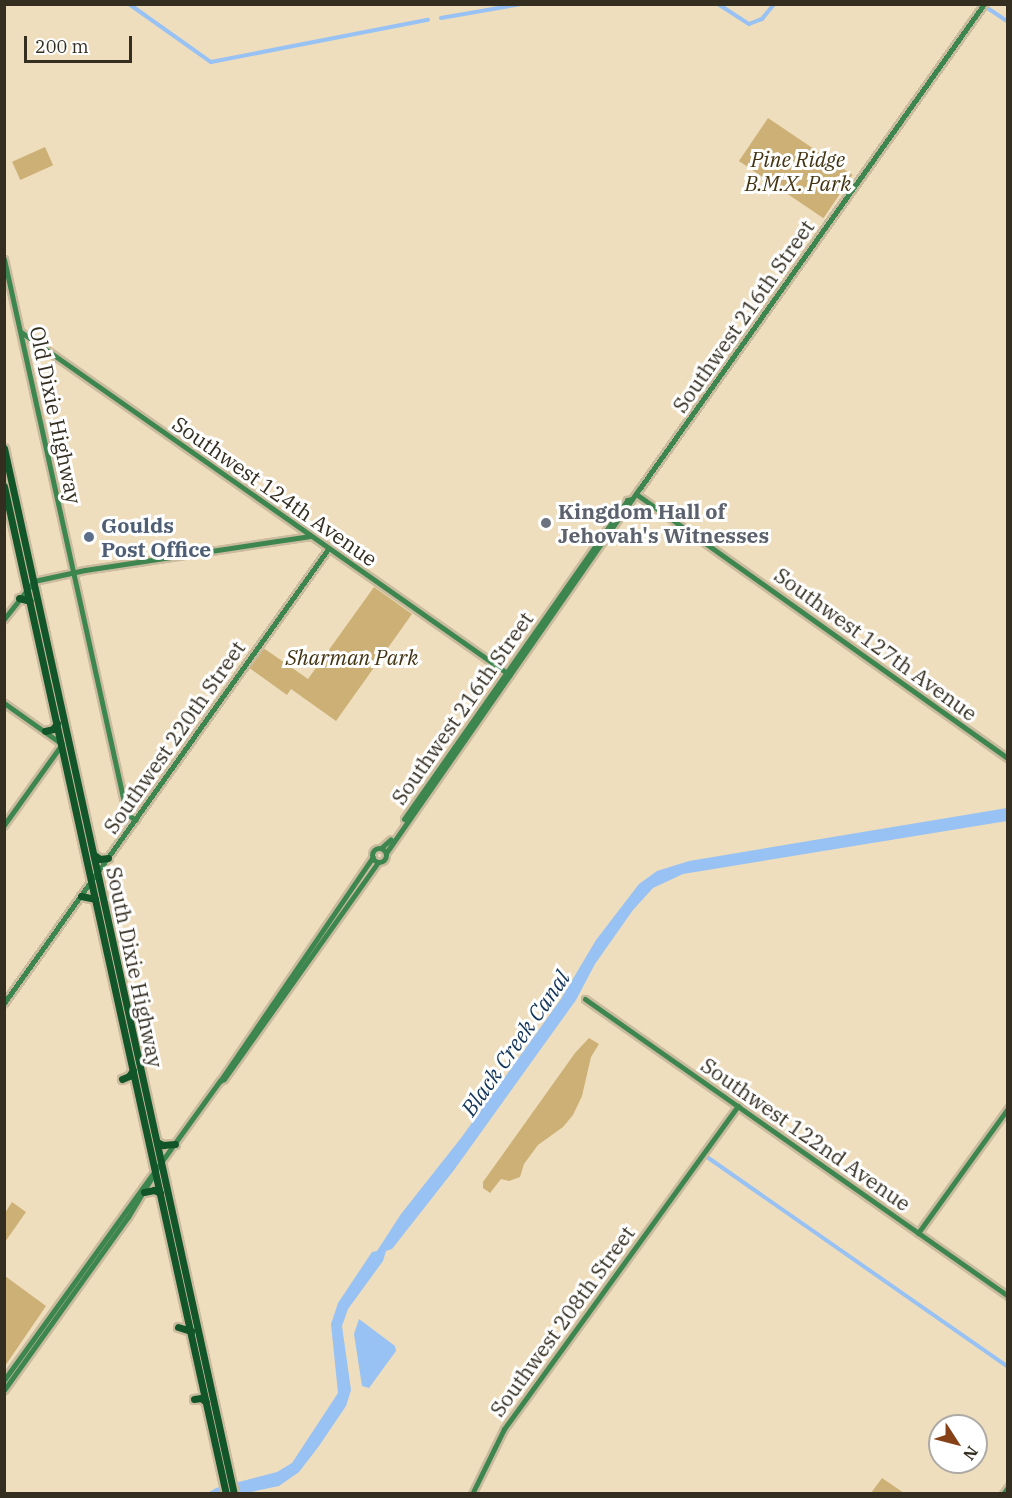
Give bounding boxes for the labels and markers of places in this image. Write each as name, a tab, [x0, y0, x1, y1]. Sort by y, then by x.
place label: Kingdom Hall of Jehovah's Witnesses	[558, 498, 769, 548]
place label: Goulds Post Office	[101, 512, 211, 562]
marker: Kingdom Hall of Jehovah's Witnesses	[539, 516, 553, 530]
marker: Goulds Post Office	[82, 530, 96, 544]

